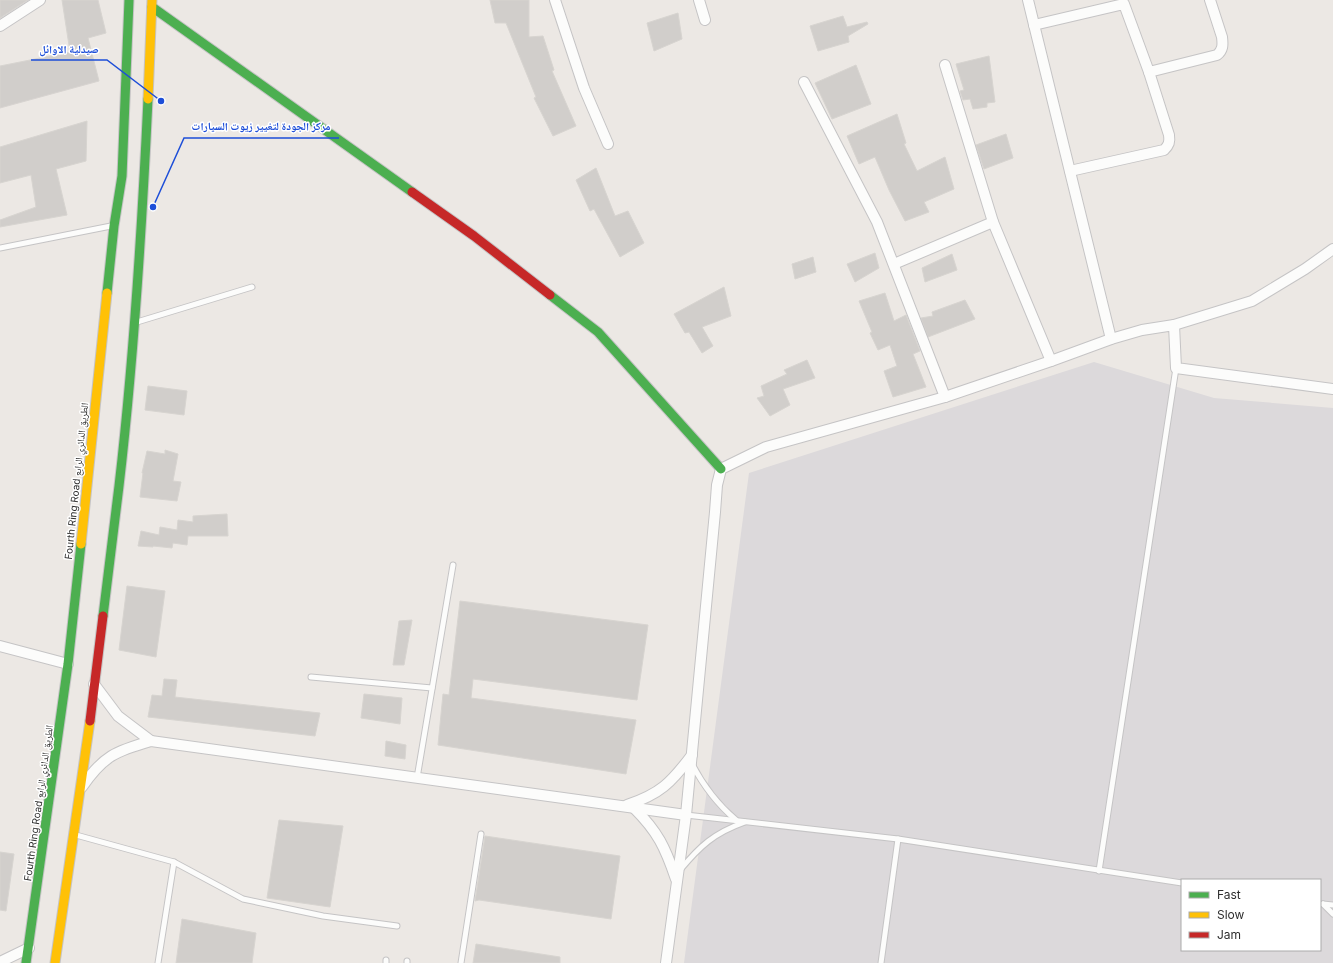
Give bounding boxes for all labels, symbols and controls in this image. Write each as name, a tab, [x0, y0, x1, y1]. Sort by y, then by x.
callout: صيدلية الاوائل	[31, 37, 107, 60]
text: صيدلية الاوائل	[39, 42, 99, 57]
callout: مركز الجودة لتغيير زيوت السيارات	[184, 115, 339, 138]
text: مركز الجودة لتغيير زيوت السيارات	[192, 119, 330, 133]
street label: Fourth Ring Road الطريق الدائري الرابع	[62, 402, 93, 560]
street label: Fourth Ring Road الطريق الدائري الرابع	[21, 724, 57, 882]
legend	[1181, 879, 1321, 951]
text: Fast	[1217, 887, 1241, 902]
text: Slow	[1217, 907, 1245, 922]
text: Jam	[1217, 927, 1241, 942]

